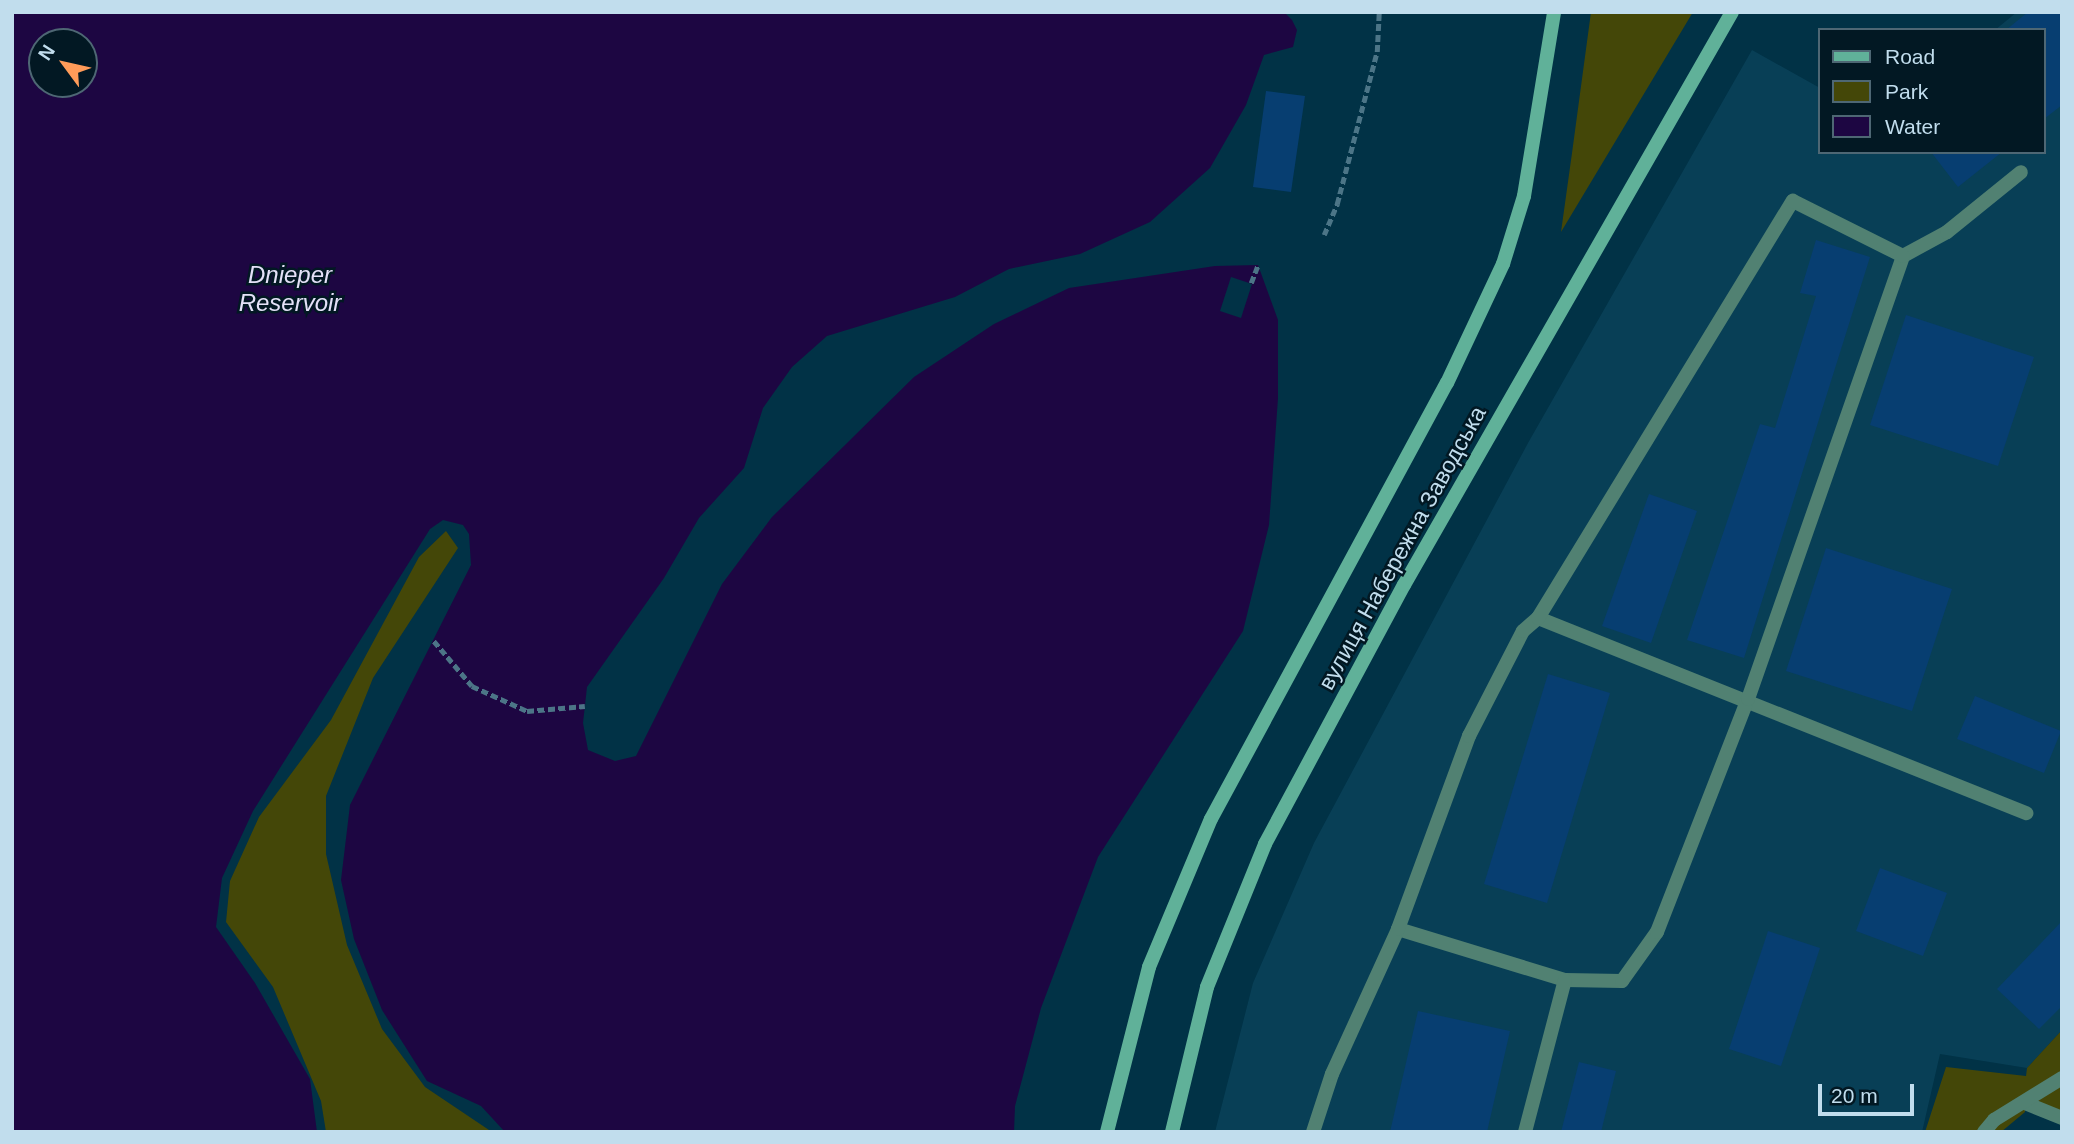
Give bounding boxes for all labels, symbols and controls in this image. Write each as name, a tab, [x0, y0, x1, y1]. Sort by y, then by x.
north arrow	[28, 28, 98, 98]
legend	[1818, 28, 2046, 154]
text: N	[34, 41, 59, 64]
text: Road	[1885, 45, 1935, 68]
text: Park	[1885, 80, 1928, 103]
text: Water	[1885, 115, 1940, 138]
water label: Dnieper Reservoir	[239, 261, 341, 317]
street label: вулиця Набережна Заводська	[1312, 401, 1492, 695]
scale bar	[1822, 1070, 1918, 1114]
text: 20 m	[1831, 1084, 1878, 1107]

